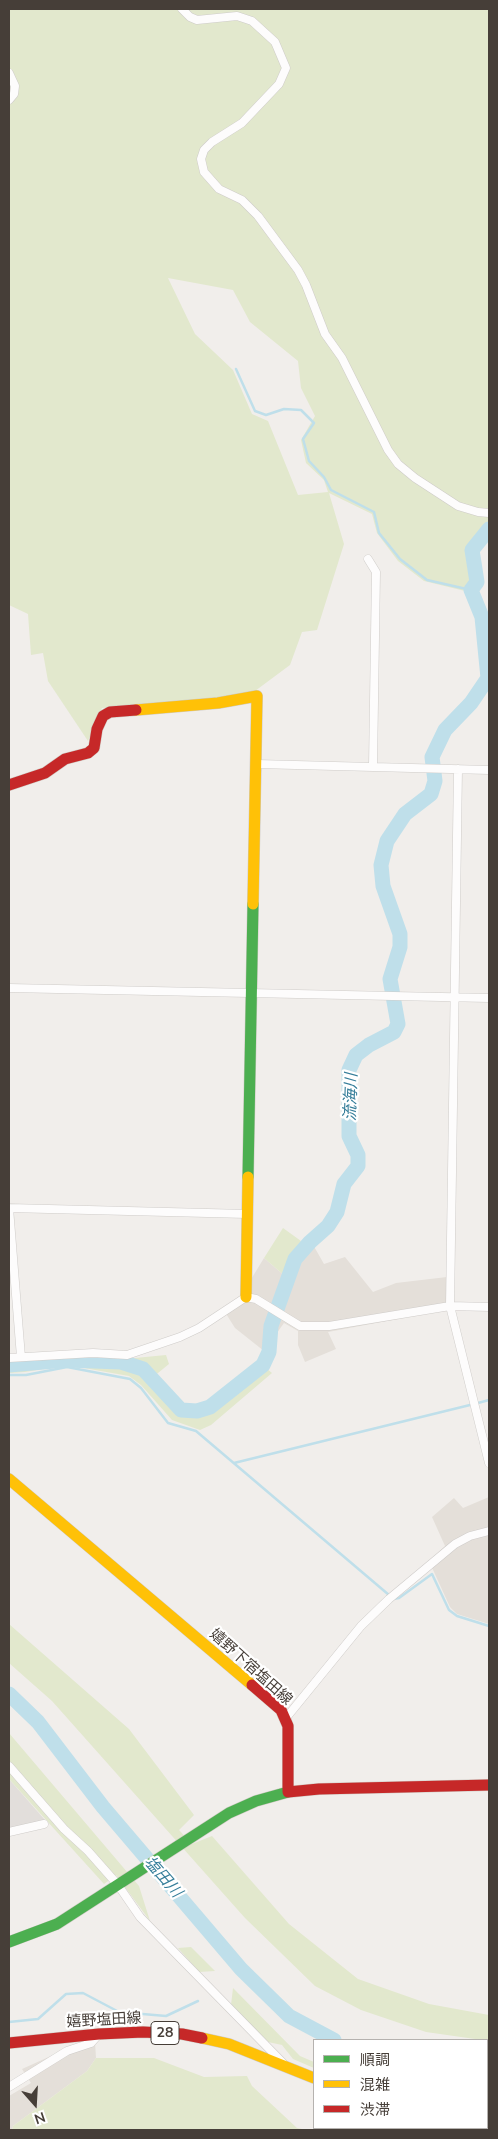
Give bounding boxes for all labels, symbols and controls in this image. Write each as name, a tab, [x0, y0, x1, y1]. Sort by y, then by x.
water label: 流海川	[341, 1073, 361, 1121]
street label: 嬉野下宿塩田線	[206, 1625, 296, 1709]
water label: 塩田川	[140, 1853, 186, 1901]
street label: 嬉野塩田線	[66, 2009, 142, 2031]
road number: 28	[151, 2022, 179, 2045]
legend	[313, 2039, 488, 2129]
text: 順調	[360, 2050, 390, 2069]
text: 混雑	[360, 2075, 390, 2094]
north arrow	[10, 2079, 60, 2129]
text: 渋滞	[360, 2100, 390, 2119]
text: N	[32, 2108, 48, 2128]

